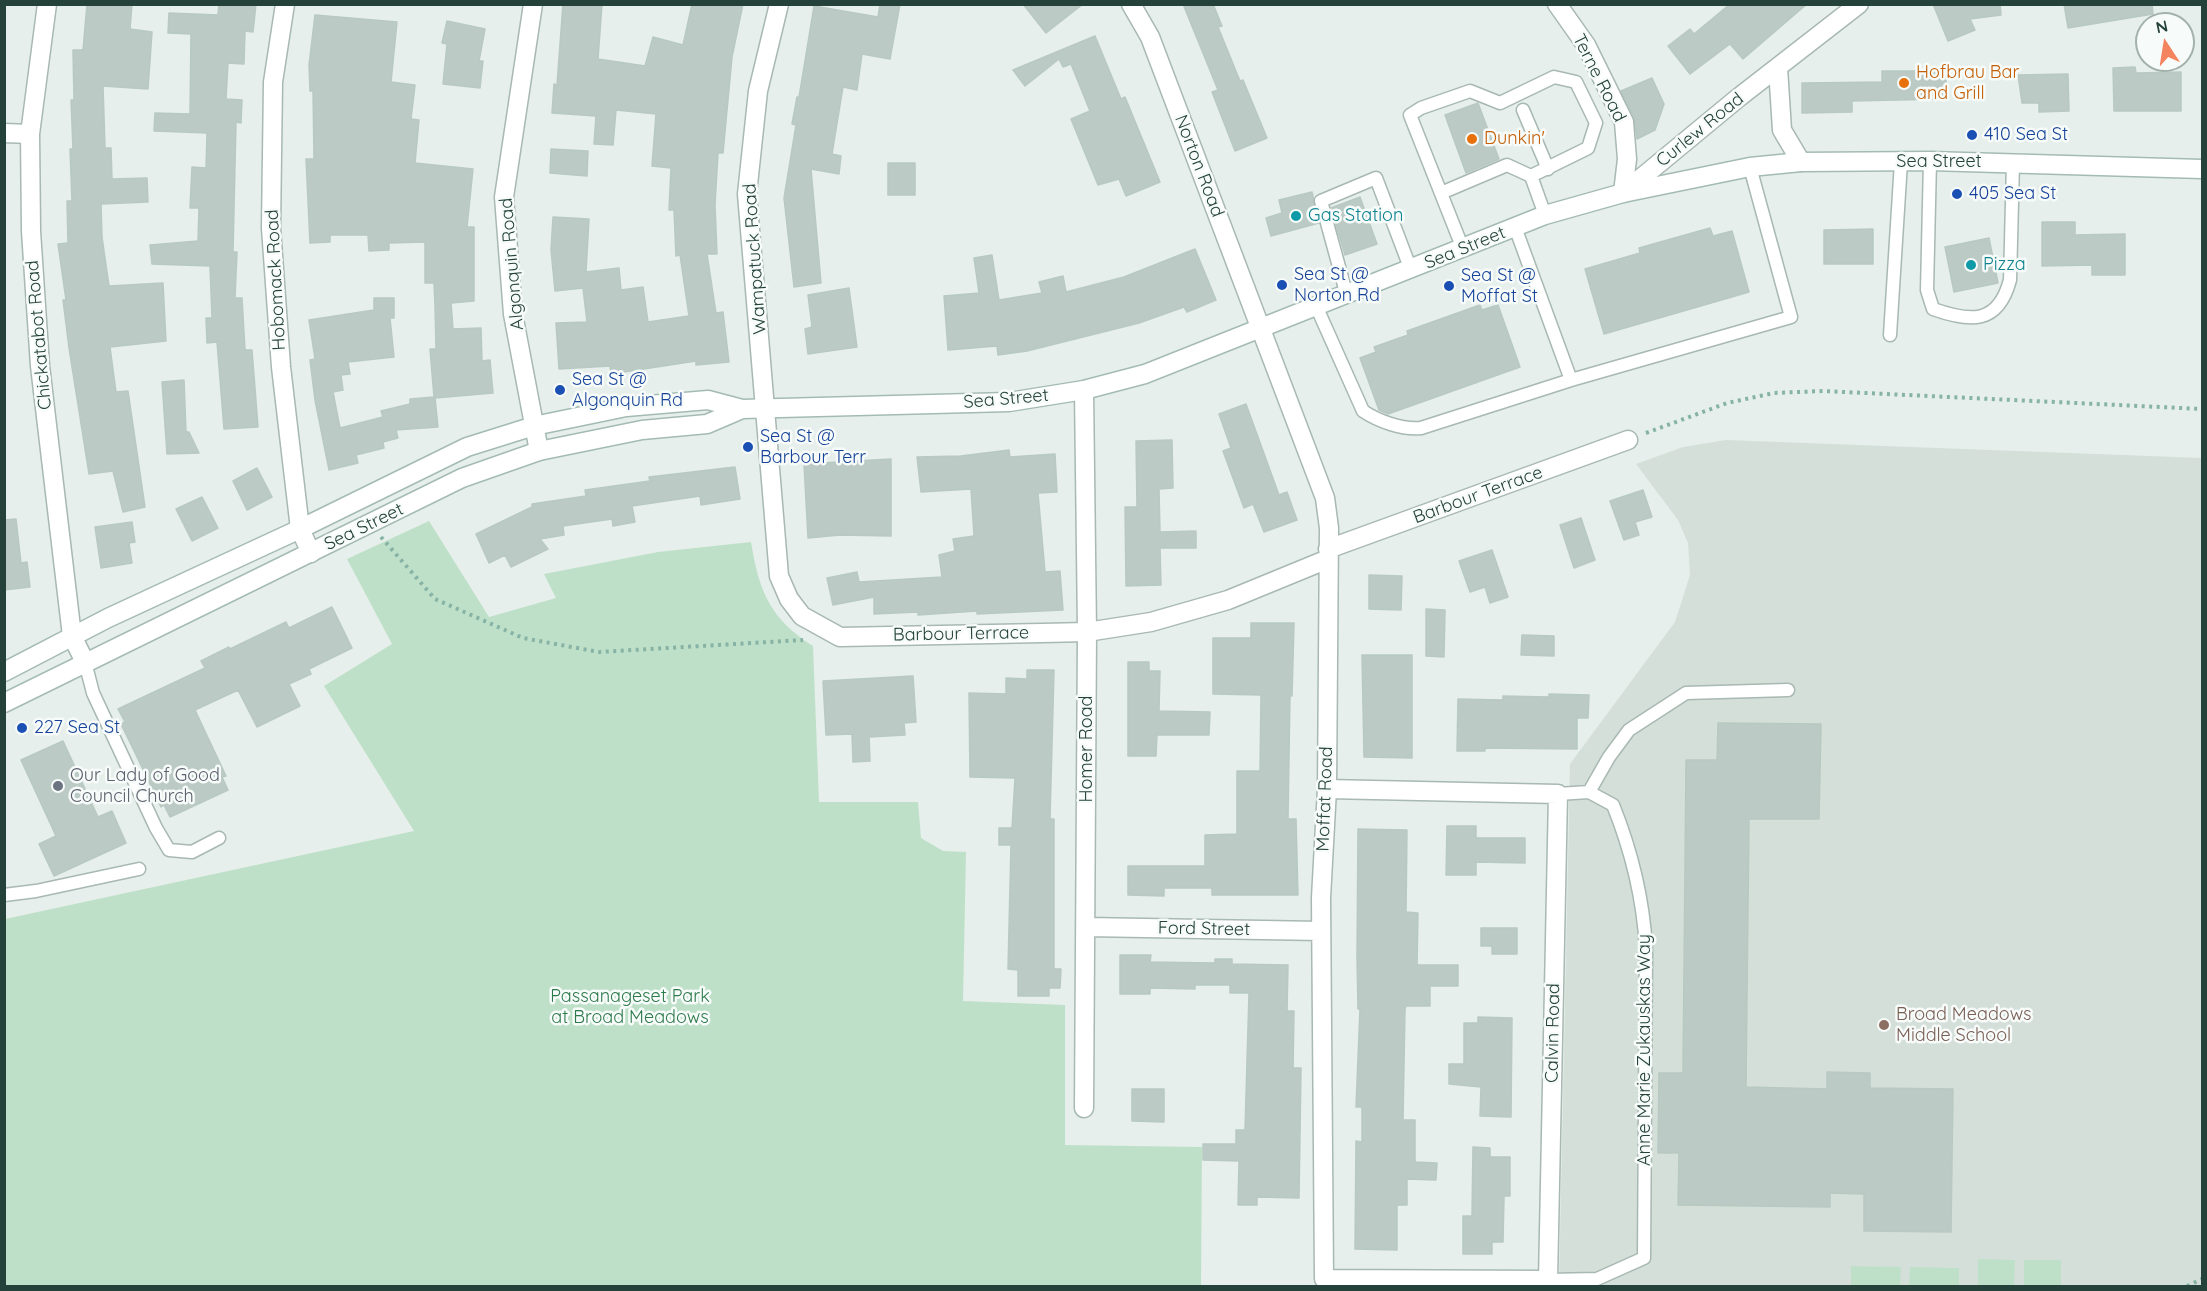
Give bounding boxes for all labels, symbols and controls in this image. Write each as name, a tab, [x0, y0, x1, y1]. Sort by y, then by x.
north arrow	[2135, 12, 2195, 72]
text: N	[2154, 15, 2169, 37]
street label: Terne Road	[1568, 30, 1630, 126]
place label: Hofbrau Bar and Grill	[1916, 62, 2019, 104]
marker: Hofbrau Bar and Grill	[1897, 76, 1911, 90]
street label: Curlew Road	[1652, 88, 1748, 172]
street label: Norton Road	[1170, 112, 1228, 220]
place label: 410 Sea St	[1984, 124, 2068, 146]
place label: Dunkin'	[1484, 128, 1545, 150]
marker: 410 Sea St	[1965, 128, 1979, 142]
marker: Dunkin'	[1465, 132, 1479, 146]
street label: Sea Street	[1896, 151, 1982, 173]
street label: Wampatuck Road	[739, 183, 771, 335]
place label: 405 Sea St	[1969, 183, 2056, 205]
marker: 405 Sea St	[1950, 187, 1964, 201]
street label: Algonquin Road	[495, 197, 529, 331]
place label: Gas Station	[1308, 205, 1403, 227]
street label: Hobomack Road	[262, 209, 290, 351]
marker: Gas Station	[1289, 209, 1303, 223]
street label: Sea Street	[1421, 222, 1509, 274]
place label: Pizza	[1983, 254, 2026, 276]
marker: Pizza	[1964, 258, 1978, 272]
street label: Chickatabot Road	[22, 259, 56, 411]
place label: Sea St @ Norton Rd	[1294, 264, 1380, 306]
place label: Sea St @ Moffat St	[1461, 265, 1538, 308]
marker: Sea St @ Norton Rd	[1275, 278, 1289, 292]
marker: Sea St @ Moffat St	[1442, 279, 1456, 293]
place label: Sea St @ Algonquin Rd	[572, 369, 683, 412]
marker: Sea St @ Algonquin Rd	[553, 383, 567, 397]
street label: Sea Street	[963, 385, 1049, 413]
place label: Sea St @ Barbour Terr	[760, 426, 866, 468]
marker: Sea St @ Barbour Terr	[741, 440, 755, 454]
street label: Barbour Terrace	[1410, 462, 1546, 528]
street label: Sea Street	[321, 499, 407, 555]
street label: Barbour Terrace	[893, 622, 1029, 646]
street label: Homer Road	[1076, 696, 1098, 802]
place label: 227 Sea St	[34, 717, 120, 739]
marker: 227 Sea St	[15, 721, 29, 735]
street label: Moffat Road	[1312, 746, 1338, 852]
place label: Our Lady of Good Council Church	[70, 765, 220, 808]
marker: Our Lady of Good Council Church	[51, 779, 65, 793]
street label: Ford Street	[1158, 917, 1250, 941]
street label: Anne Marie Zukauskas Way	[1634, 934, 1656, 1166]
street label: Calvin Road	[1541, 983, 1565, 1083]
park label: Passanageset Park at Broad Meadows	[550, 986, 710, 1028]
place label: Broad Meadows Middle School	[1896, 1004, 2032, 1046]
marker: Broad Meadows Middle School	[1877, 1018, 1891, 1032]

